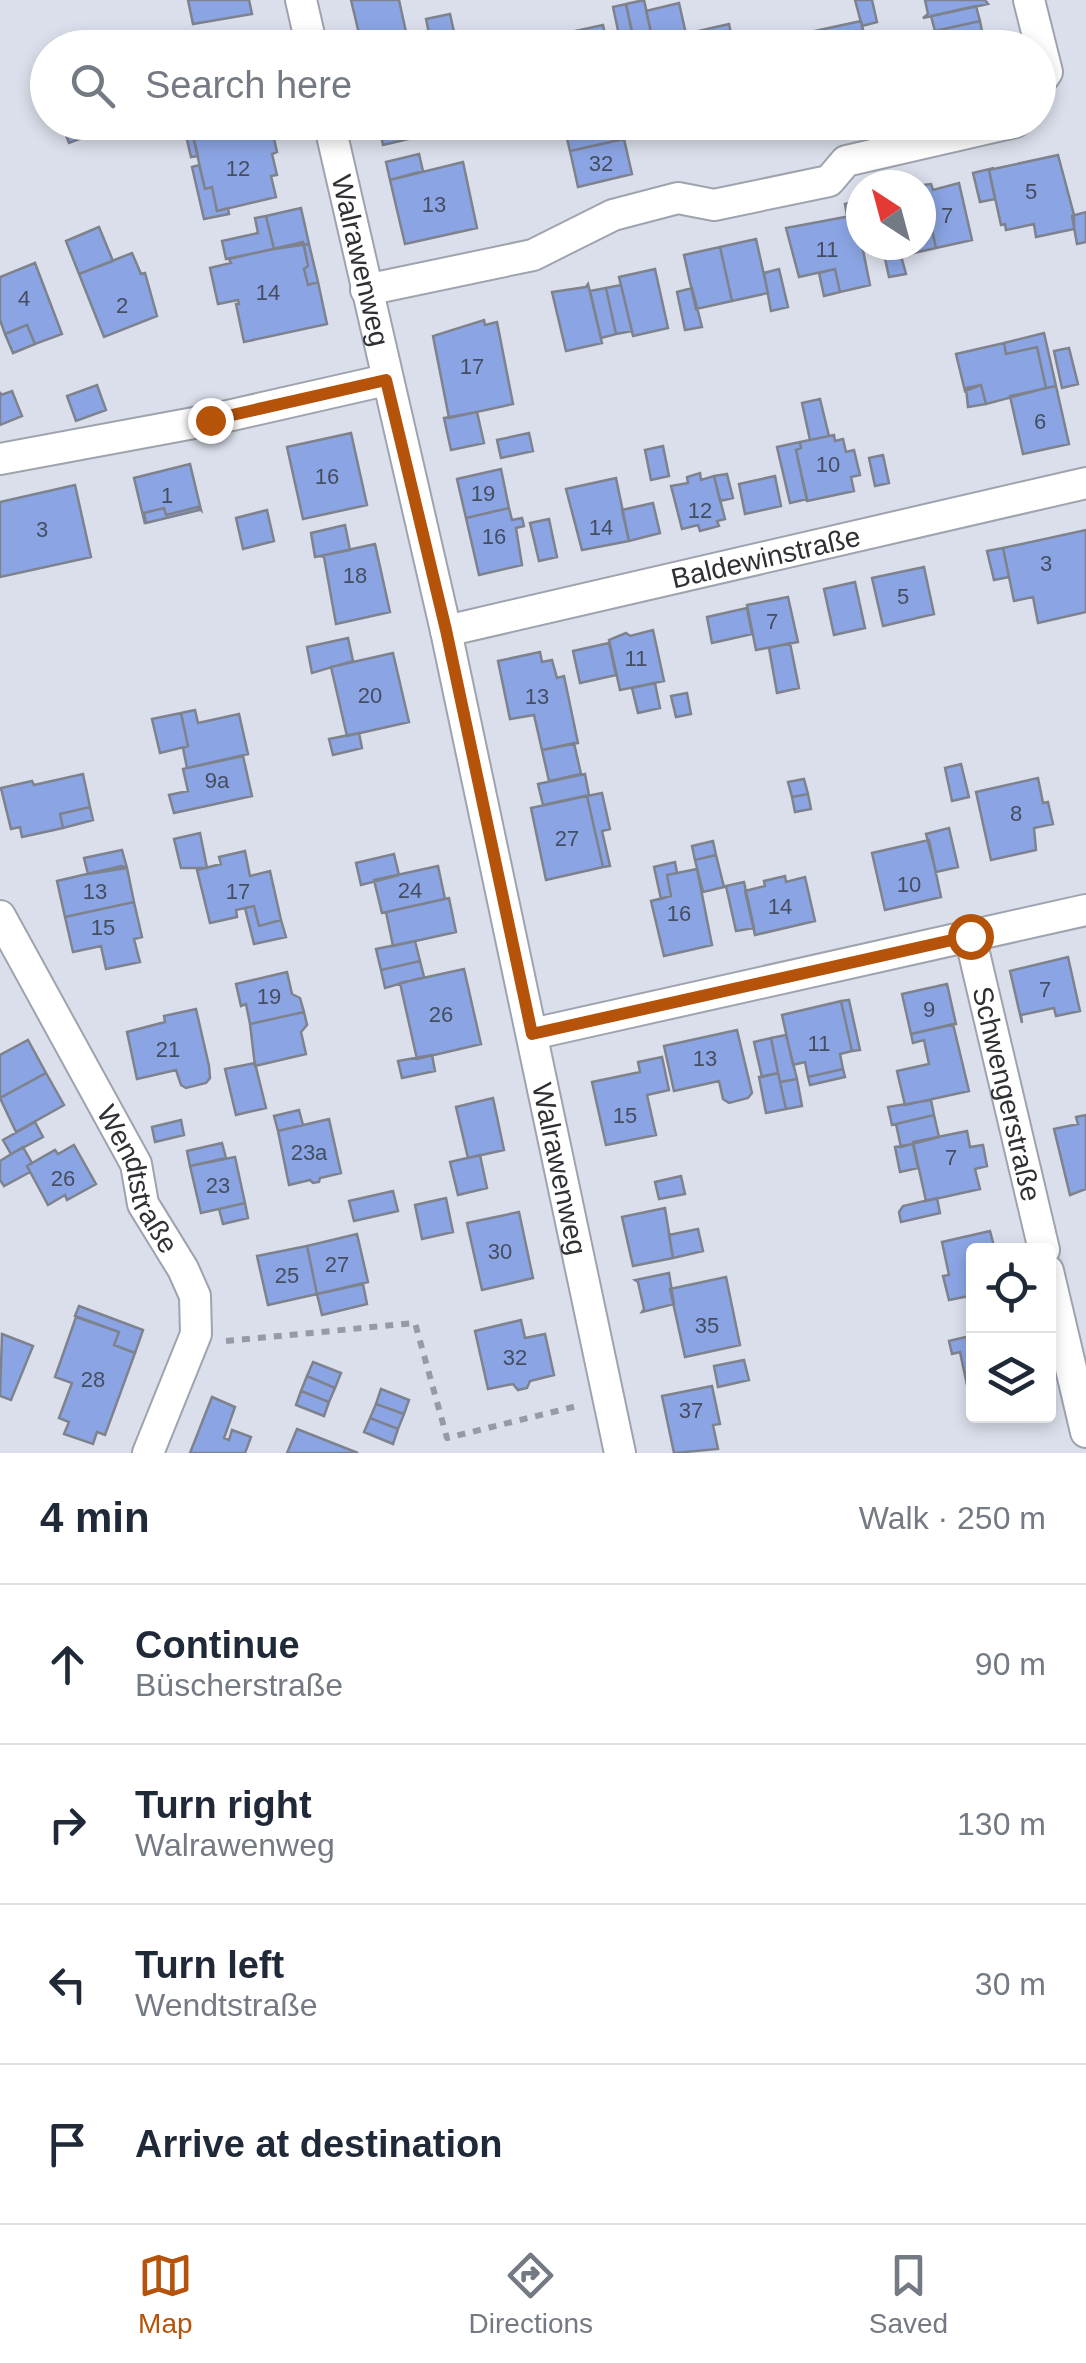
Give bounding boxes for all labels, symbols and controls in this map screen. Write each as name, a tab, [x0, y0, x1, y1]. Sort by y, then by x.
search box	[30, 30, 1056, 140]
icon: search	[65, 58, 120, 113]
text: Search here	[145, 64, 352, 106]
house number: 32	[589, 151, 613, 176]
house number: 12	[226, 156, 250, 181]
north arrow	[846, 170, 936, 260]
street label: Walrawenweg	[326, 172, 396, 349]
house number: 5	[1025, 179, 1037, 204]
house number: 13	[422, 192, 446, 217]
house number: 7	[941, 203, 953, 228]
house number: 11	[816, 237, 838, 262]
house number: 14	[256, 280, 280, 305]
house number: 4	[18, 286, 30, 311]
house number: 2	[116, 293, 128, 318]
house number: 17	[460, 354, 484, 379]
route end	[188, 398, 234, 444]
house number: 6	[1034, 409, 1046, 434]
house number: 10	[816, 452, 840, 477]
house number: 16	[315, 464, 339, 489]
house number: 19	[471, 481, 495, 506]
house number: 1	[161, 483, 173, 508]
house number: 12	[688, 498, 712, 523]
house number: 14	[589, 515, 613, 540]
house number: 3	[36, 517, 48, 542]
street label: Baldewinstraße	[668, 520, 863, 594]
house number: 16	[482, 524, 506, 549]
house number: 3	[1040, 551, 1052, 576]
house number: 18	[343, 563, 367, 588]
house number: 5	[897, 584, 909, 609]
house number: 7	[766, 609, 778, 634]
house number: 11	[625, 646, 647, 671]
house number: 20	[358, 683, 382, 708]
house number: 13	[525, 684, 549, 709]
house number: 9a	[205, 768, 230, 793]
house number: 8	[1010, 801, 1022, 826]
house number: 27	[555, 826, 579, 851]
house number: 10	[897, 872, 921, 897]
house number: 24	[398, 878, 422, 903]
house number: 13	[83, 879, 107, 904]
house number: 17	[226, 879, 250, 904]
house number: 14	[768, 894, 792, 919]
house number: 16	[667, 901, 691, 926]
route start	[948, 914, 994, 960]
house number: 15	[91, 915, 115, 940]
house number: 7	[1039, 977, 1051, 1002]
street label: Schwengerstraße	[967, 983, 1047, 1204]
house number: 19	[257, 984, 281, 1009]
house number: 9	[923, 997, 935, 1022]
house number: 26	[429, 1002, 453, 1027]
house number: 11	[808, 1031, 830, 1056]
house number: 21	[156, 1037, 180, 1062]
house number: 13	[693, 1046, 717, 1071]
street label: Walrawenweg	[527, 1080, 593, 1258]
street label: Wendtstraße	[91, 1100, 185, 1259]
house number: 15	[613, 1103, 637, 1128]
house number: 23a	[291, 1140, 328, 1165]
house number: 7	[945, 1145, 957, 1170]
house number: 26	[51, 1166, 75, 1191]
house number: 23	[206, 1173, 230, 1198]
house number: 30	[488, 1239, 512, 1264]
map controls	[966, 1243, 1056, 1423]
button: locate	[966, 1243, 1056, 1333]
house number: 27	[325, 1252, 349, 1277]
house number: 25	[275, 1263, 299, 1288]
house number: 35	[695, 1313, 719, 1338]
button: layers	[966, 1333, 1056, 1423]
house number: 32	[503, 1345, 527, 1370]
house number: 28	[81, 1367, 105, 1392]
house number: 37	[679, 1398, 703, 1423]
text: 4 min	[40, 1494, 150, 1541]
text: Walk · 250 m	[859, 1500, 1046, 1536]
text: Continue	[135, 1624, 300, 1666]
icon: ahead	[40, 1637, 95, 1692]
text: 90 m	[975, 1646, 1046, 1682]
text: Büscherstraße	[135, 1667, 343, 1703]
text: Turn right	[135, 1784, 312, 1826]
icon: right	[40, 1797, 95, 1852]
text: 130 m	[957, 1806, 1046, 1842]
text: Walrawenweg	[135, 1827, 335, 1863]
text: Turn left	[135, 1944, 284, 1986]
icon: left	[40, 1957, 95, 2012]
text: 30 m	[975, 1966, 1046, 2002]
text: Wendtstraße	[135, 1987, 318, 2023]
icon: arrive	[40, 2117, 95, 2172]
text: Arrive at destination	[135, 2123, 502, 2165]
tab: Map	[138, 2248, 193, 2340]
tab: Directions	[469, 2248, 593, 2340]
tab: Saved	[869, 2248, 948, 2340]

